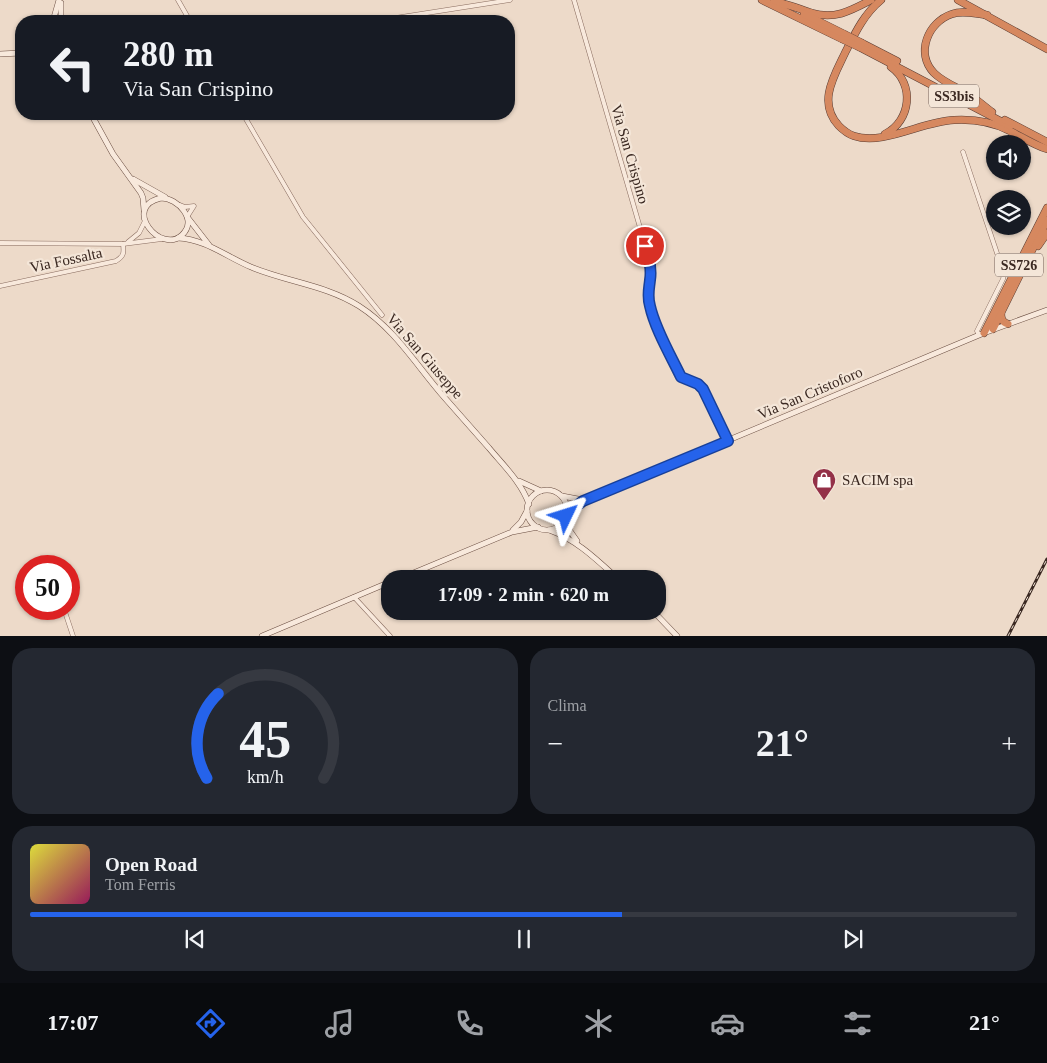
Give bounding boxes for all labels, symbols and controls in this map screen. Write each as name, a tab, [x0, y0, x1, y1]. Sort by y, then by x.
icon: left	[40, 35, 105, 100]
text: 280 m	[123, 35, 213, 74]
text: Via San Crispino	[123, 76, 273, 101]
road number: SS3bis	[929, 84, 979, 108]
street label: Via San Crispino	[608, 103, 652, 205]
map controls	[986, 135, 1031, 235]
button: sound	[986, 135, 1031, 180]
button: layers	[986, 190, 1031, 235]
pin	[624, 225, 666, 267]
icon: arrive	[631, 232, 659, 260]
street label: Via Fossalta	[28, 244, 104, 275]
road number: SS726	[995, 254, 1043, 276]
street label: Via San Giuseppe	[384, 310, 466, 402]
street label: Via San Cristoforo	[755, 364, 865, 422]
shop icon: SACIM spa	[811, 467, 837, 501]
place label: SACIM spa	[842, 472, 914, 488]
position arrow	[539, 489, 591, 541]
speed limit sign: 50	[15, 555, 80, 620]
text: 17:09 · 2 min · 620 m	[438, 584, 609, 605]
text: Clima	[548, 697, 587, 714]
text: 45	[239, 711, 291, 768]
text: 21°	[756, 722, 809, 764]
text: −	[548, 728, 563, 759]
text: +	[1001, 728, 1017, 759]
text: km/h	[246, 767, 283, 787]
text: Open Road	[105, 854, 197, 875]
text: Tom Ferris	[105, 876, 175, 893]
icon: previous	[181, 925, 209, 953]
icon: pause	[510, 925, 538, 953]
icon: next	[839, 925, 867, 953]
icon: directions	[193, 1006, 228, 1041]
icon: music	[322, 1006, 357, 1041]
icon: phone	[452, 1006, 487, 1041]
icon: climate	[581, 1006, 616, 1041]
icon: car	[710, 1006, 745, 1041]
icon: filters	[840, 1006, 875, 1041]
text: 17:07	[47, 1010, 99, 1035]
text: 21°	[969, 1010, 1000, 1035]

